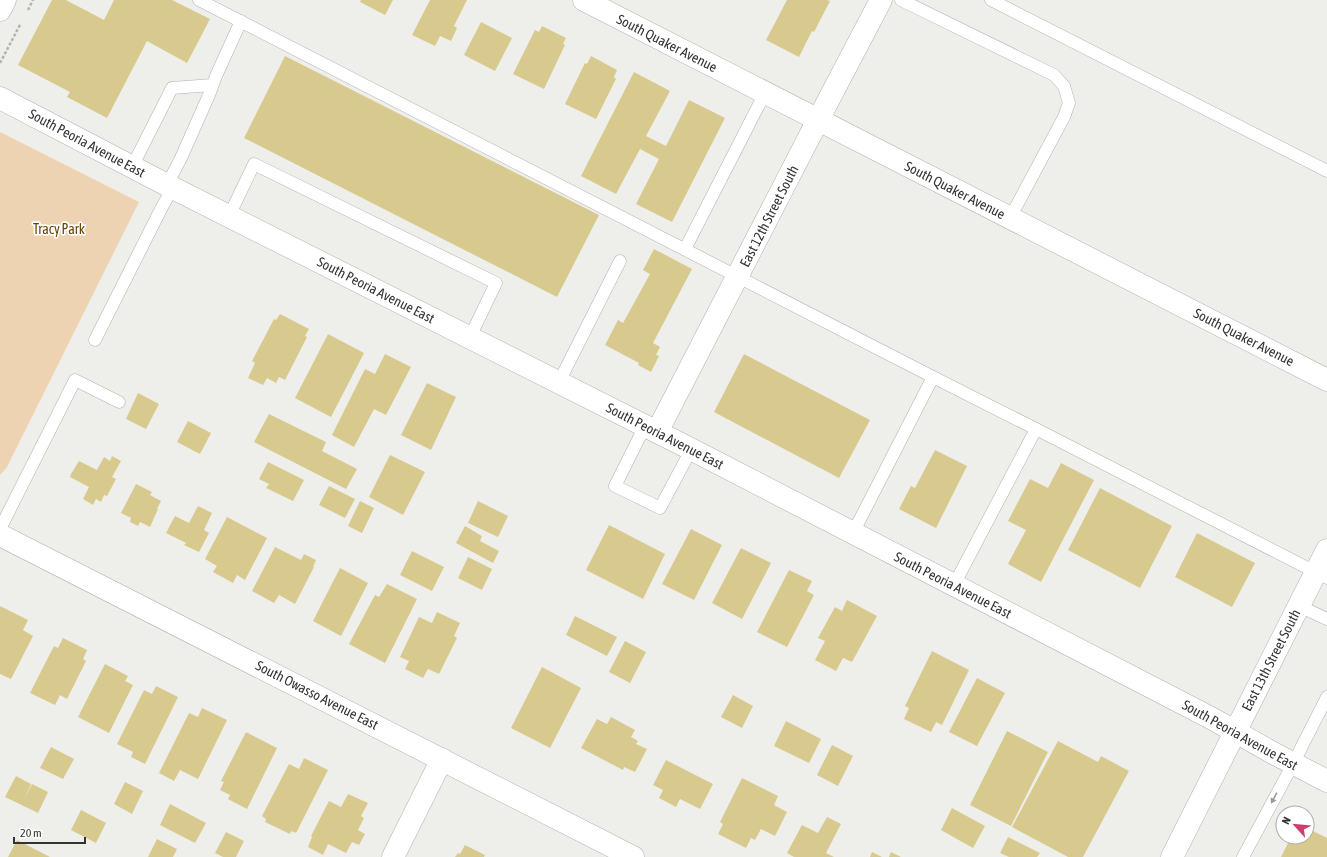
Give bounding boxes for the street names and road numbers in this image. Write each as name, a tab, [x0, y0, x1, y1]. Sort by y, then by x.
street label: South Quaker Avenue	[614, 11, 720, 75]
street label: South Peoria Avenue East	[26, 106, 148, 180]
street label: South Quaker Avenue	[902, 158, 1008, 222]
street label: East 12th Street South	[736, 162, 802, 270]
street label: South Peoria Avenue East	[315, 253, 437, 327]
street label: South Quaker Avenue	[1191, 305, 1297, 369]
street label: South Peoria Avenue East	[604, 399, 726, 473]
street label: South Peoria Avenue East	[892, 548, 1014, 622]
street label: East 13th Street South	[1238, 606, 1304, 714]
street label: South Owasso Avenue East	[253, 657, 381, 733]
street label: South Peoria Avenue East	[1180, 697, 1300, 773]

